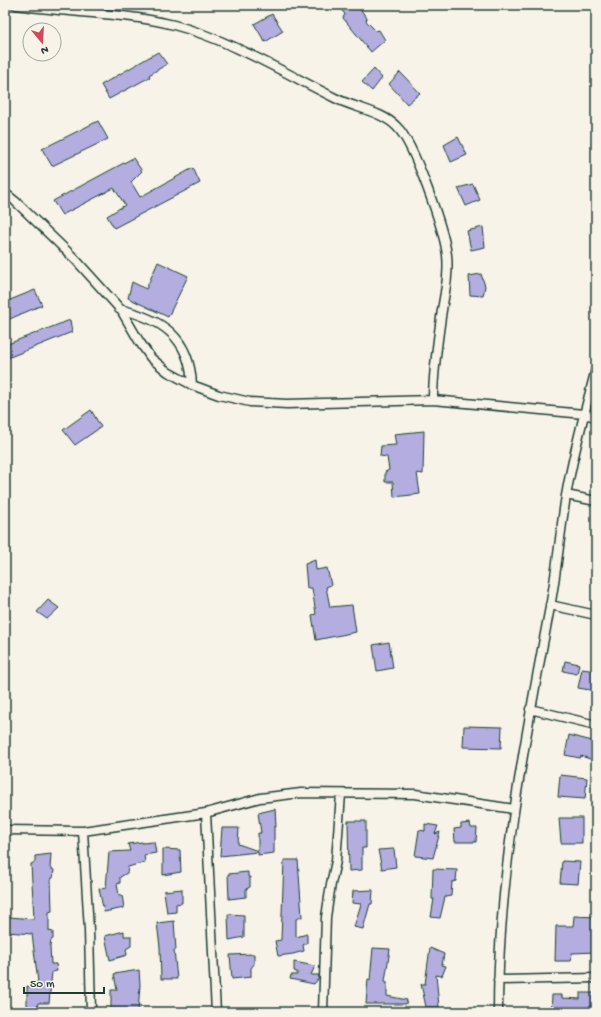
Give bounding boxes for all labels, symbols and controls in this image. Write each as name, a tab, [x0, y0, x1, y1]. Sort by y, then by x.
north arrow	[22, 22, 62, 62]
text: N	[39, 43, 50, 56]
scale bar	[24, 969, 104, 995]
text: 50 m	[30, 978, 55, 992]

